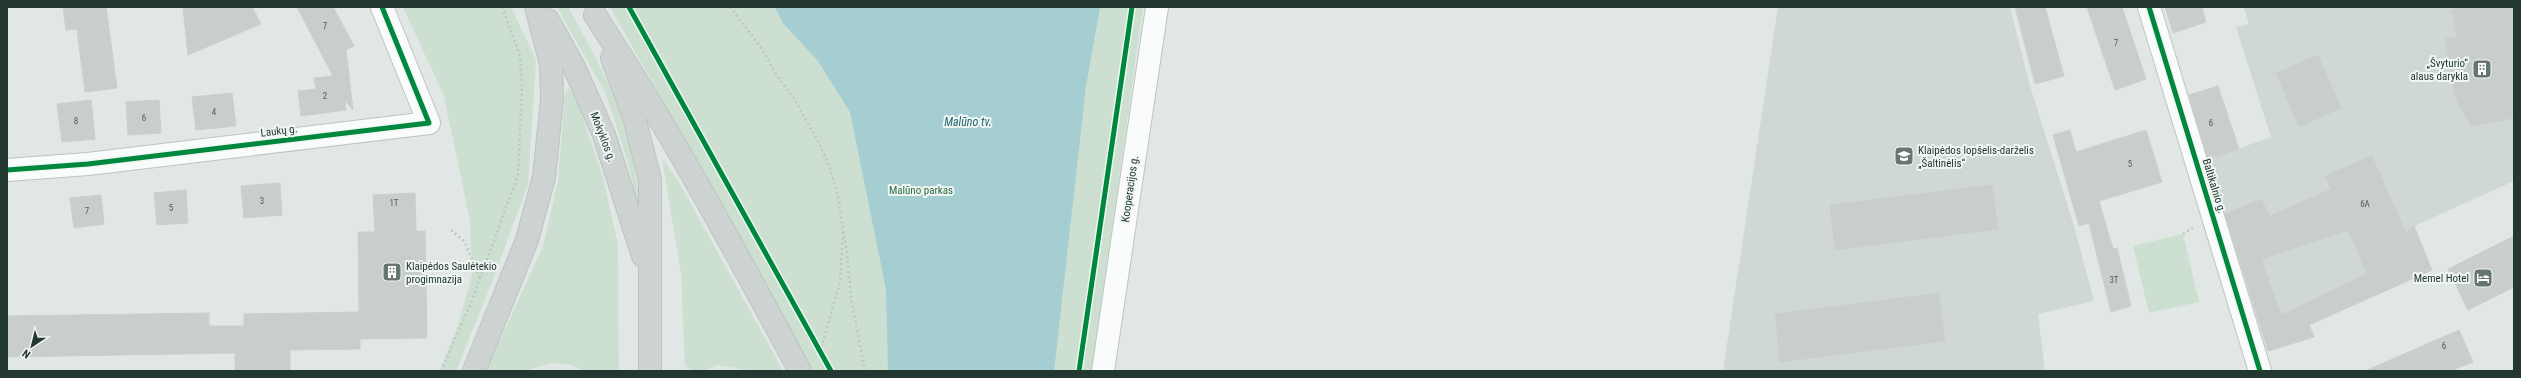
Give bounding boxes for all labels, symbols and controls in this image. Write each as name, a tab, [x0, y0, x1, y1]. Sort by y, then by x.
house number: 7	[323, 21, 328, 31]
house number: 7	[2114, 38, 2119, 48]
place label: „Švyturio“ alaus darykla	[2411, 57, 2468, 83]
building icon: „Švyturio“ alaus darykla	[2471, 58, 2493, 80]
house number: 2	[323, 91, 328, 101]
house number: 4	[212, 107, 217, 117]
street label: Mokyklos g.	[588, 110, 618, 164]
house number: 6	[142, 113, 146, 123]
water label: Malūno tv.	[944, 115, 992, 129]
house number: 8	[74, 116, 78, 126]
house number: 6	[2209, 118, 2213, 128]
street label: Laukų g.	[260, 122, 298, 140]
place label: Klaipėdos lopšelis-darželis „Šaltinėlis“	[1918, 144, 2034, 170]
school or university icon: Klaipėdos lopšelis-darželis „Šaltinėlis“	[1893, 145, 1915, 167]
street label: Kooperacijos g.	[1119, 155, 1141, 223]
street label: Baltikalnio g.	[2200, 157, 2229, 215]
house number: 5	[2128, 159, 2133, 169]
park label: Malūno parkas	[889, 184, 953, 197]
house number: 3	[260, 196, 264, 206]
house number: 1T	[389, 198, 399, 208]
house number: 6A	[2360, 199, 2370, 209]
house number: 5	[169, 203, 174, 213]
house number: 7	[85, 206, 90, 216]
place label: Klaipėdos Saulėtekio progimnazija	[406, 260, 497, 286]
building icon: Klaipėdos Saulėtekio progimnazija	[381, 261, 403, 283]
hotel icon: Memel Hotel	[2472, 267, 2494, 289]
place label: Memel Hotel	[2414, 272, 2469, 285]
house number: 3T	[2109, 275, 2119, 285]
north arrow	[12, 326, 52, 366]
house number: 6	[2442, 341, 2446, 351]
text: N	[20, 346, 33, 361]

